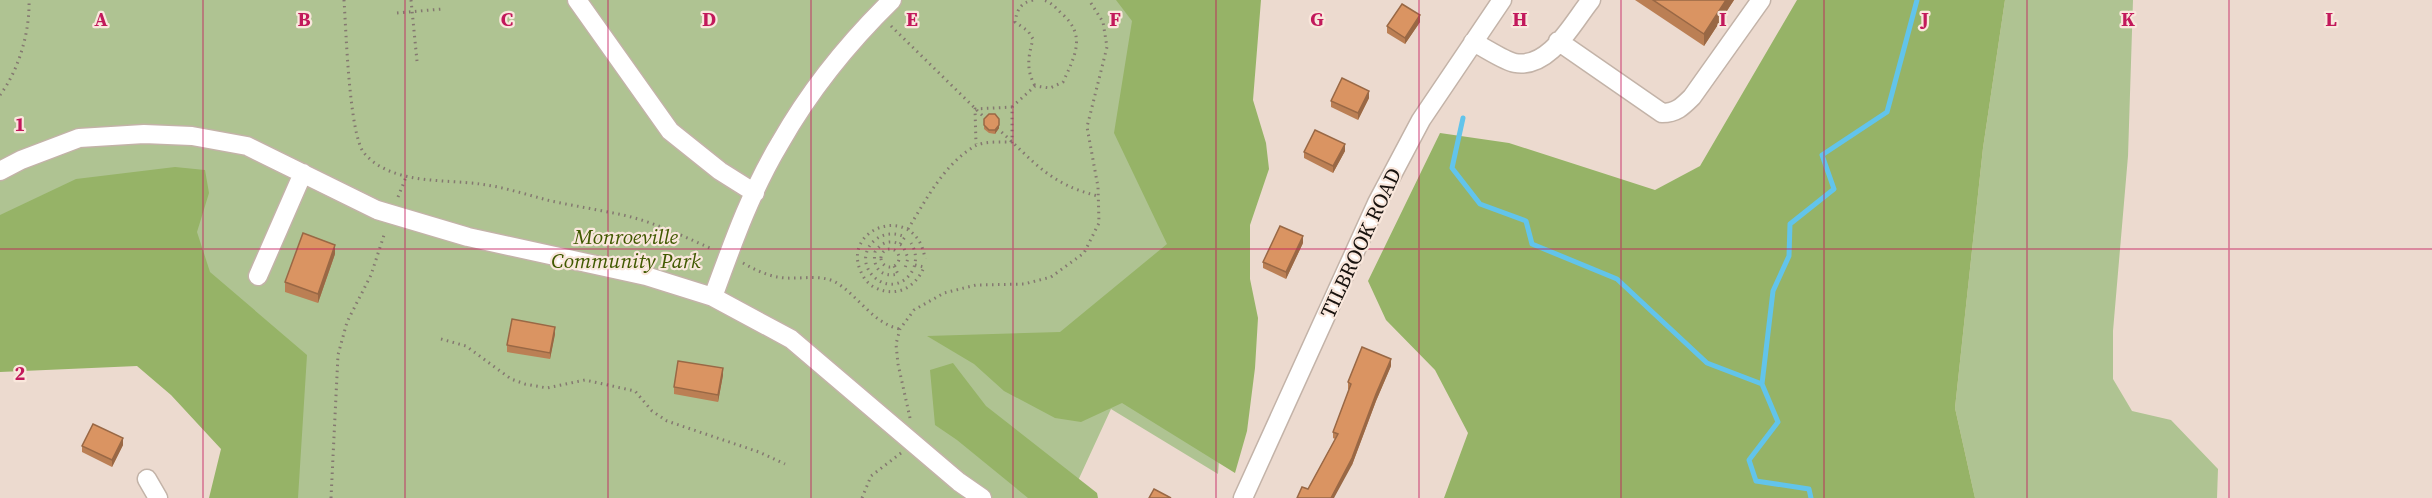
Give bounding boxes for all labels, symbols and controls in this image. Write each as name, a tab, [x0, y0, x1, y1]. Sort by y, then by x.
text: A	[94, 5, 108, 33]
text: B	[297, 5, 311, 33]
text: C	[501, 5, 513, 33]
text: D	[702, 5, 716, 33]
text: E	[906, 5, 918, 33]
text: F	[1109, 5, 1121, 33]
text: G	[1310, 5, 1324, 33]
text: H	[1512, 5, 1528, 33]
text: I	[1719, 5, 1727, 33]
text: J	[1919, 5, 1929, 33]
text: K	[2121, 5, 2135, 33]
text: L	[2325, 5, 2337, 33]
text: 1	[15, 110, 25, 138]
street label: TILBROOK ROAD	[1313, 163, 1408, 323]
park label: Monroeville Community Park	[551, 222, 701, 275]
text: 2	[15, 359, 26, 387]

